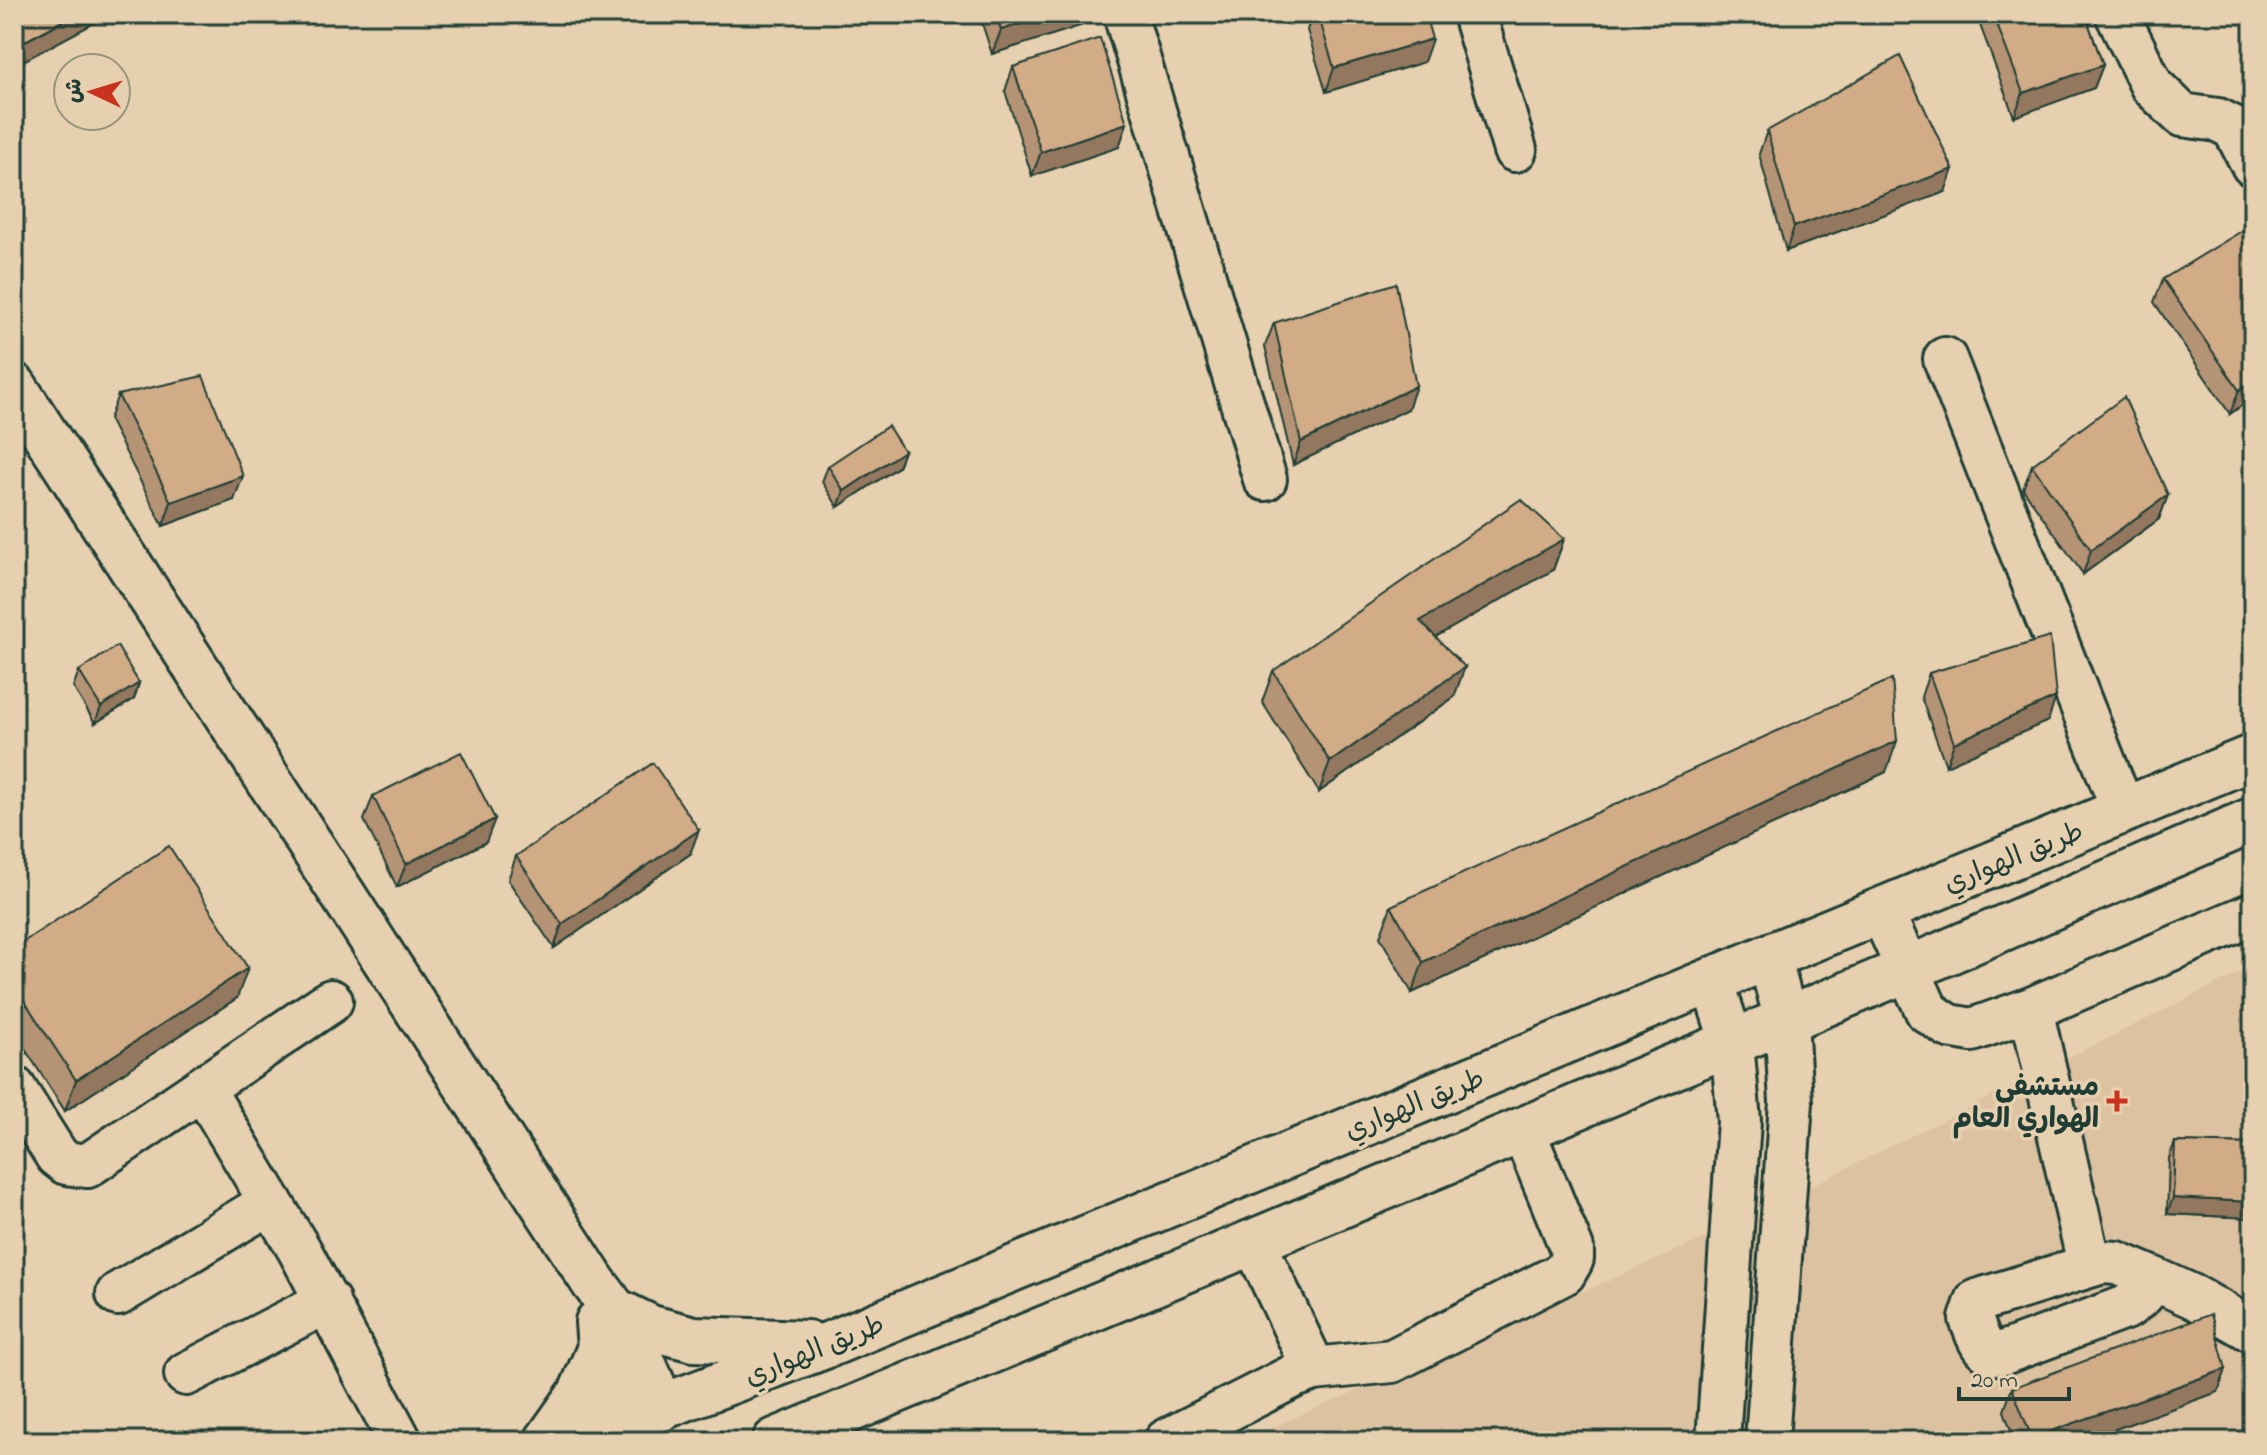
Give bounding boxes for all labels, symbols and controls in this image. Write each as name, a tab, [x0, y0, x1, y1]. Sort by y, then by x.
north arrow	[52, 52, 132, 132]
text: ش	[58, 78, 92, 104]
street label: طريق الهواري	[1938, 813, 2091, 906]
street label: طريق الهواري	[1339, 1060, 1492, 1153]
place label: مستشفي الهواري العام	[1953, 1068, 2099, 1141]
marker: مستشفي الهواري العام	[2106, 1090, 2128, 1112]
street label: طريق الهواري	[739, 1306, 892, 1399]
scale bar	[1959, 1351, 2069, 1401]
text: 20 m	[1971, 1364, 2018, 1399]

